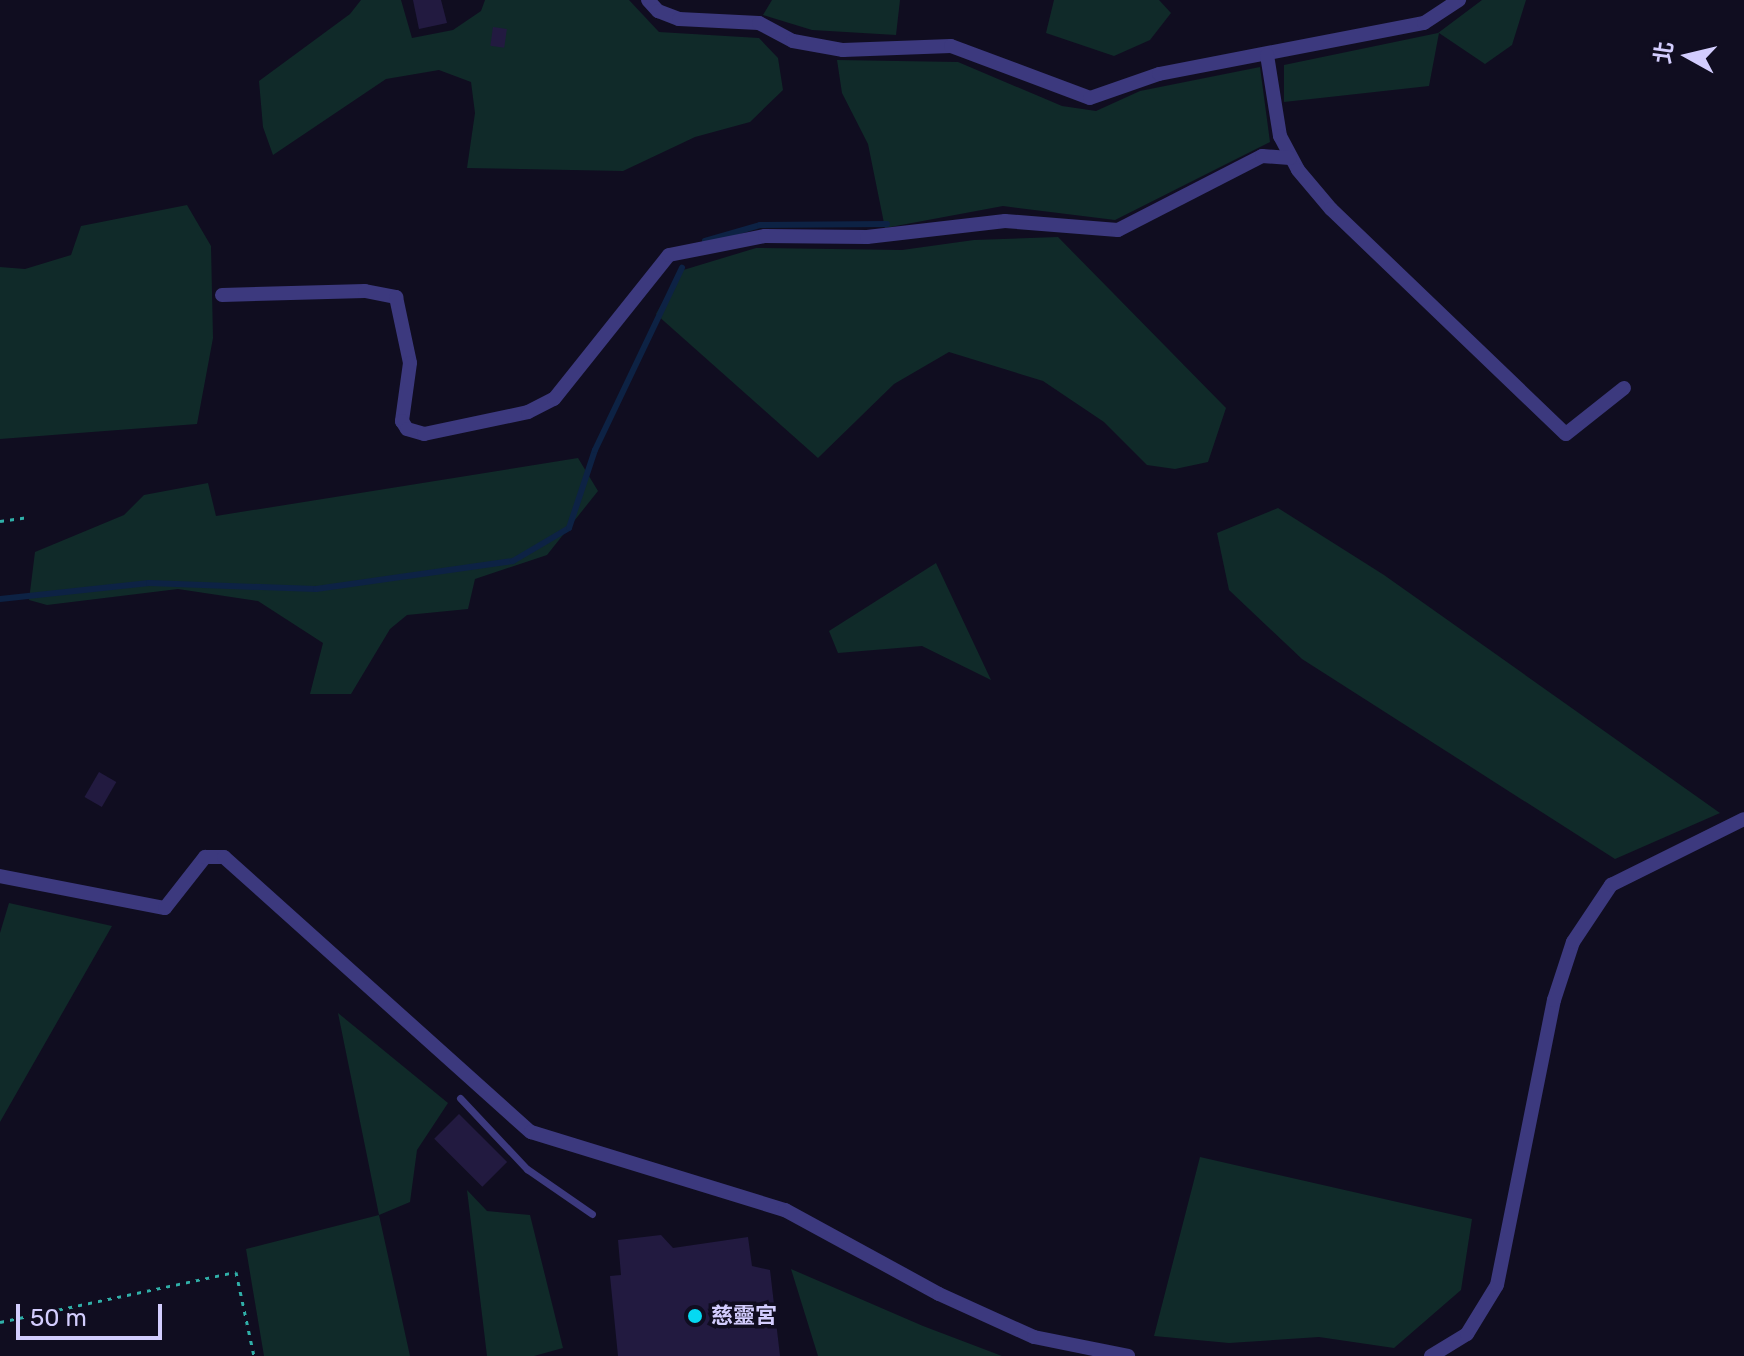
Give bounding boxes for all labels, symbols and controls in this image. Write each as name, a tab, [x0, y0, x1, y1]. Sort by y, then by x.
north arrow	[1648, 16, 1728, 96]
text: 北	[1649, 40, 1679, 65]
scale bar	[20, 1288, 166, 1338]
place label: 慈靈宮	[711, 1303, 777, 1329]
text: 50 m	[30, 1304, 87, 1332]
marker: 慈靈宮	[686, 1307, 704, 1325]

